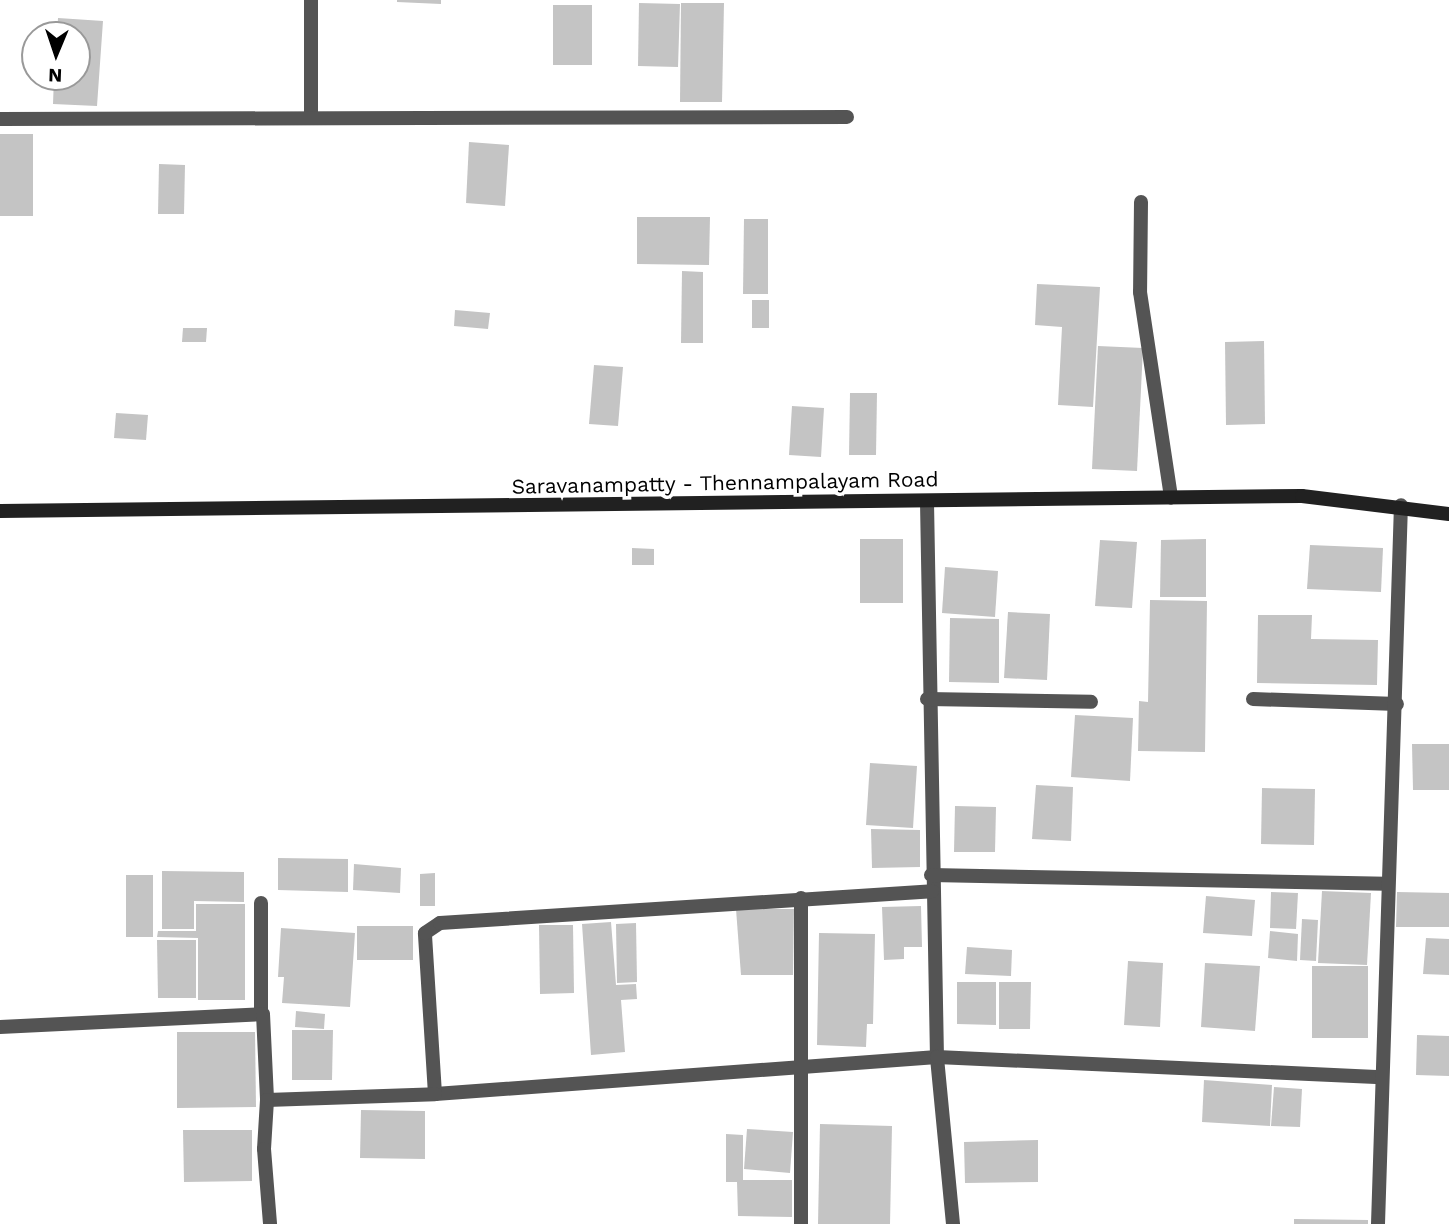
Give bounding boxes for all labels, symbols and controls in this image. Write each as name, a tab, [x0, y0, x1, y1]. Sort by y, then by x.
north arrow	[21, 21, 91, 91]
text: N	[48, 64, 63, 87]
street label: Saravanampatty - Thennampalayam Road	[511, 467, 939, 499]

